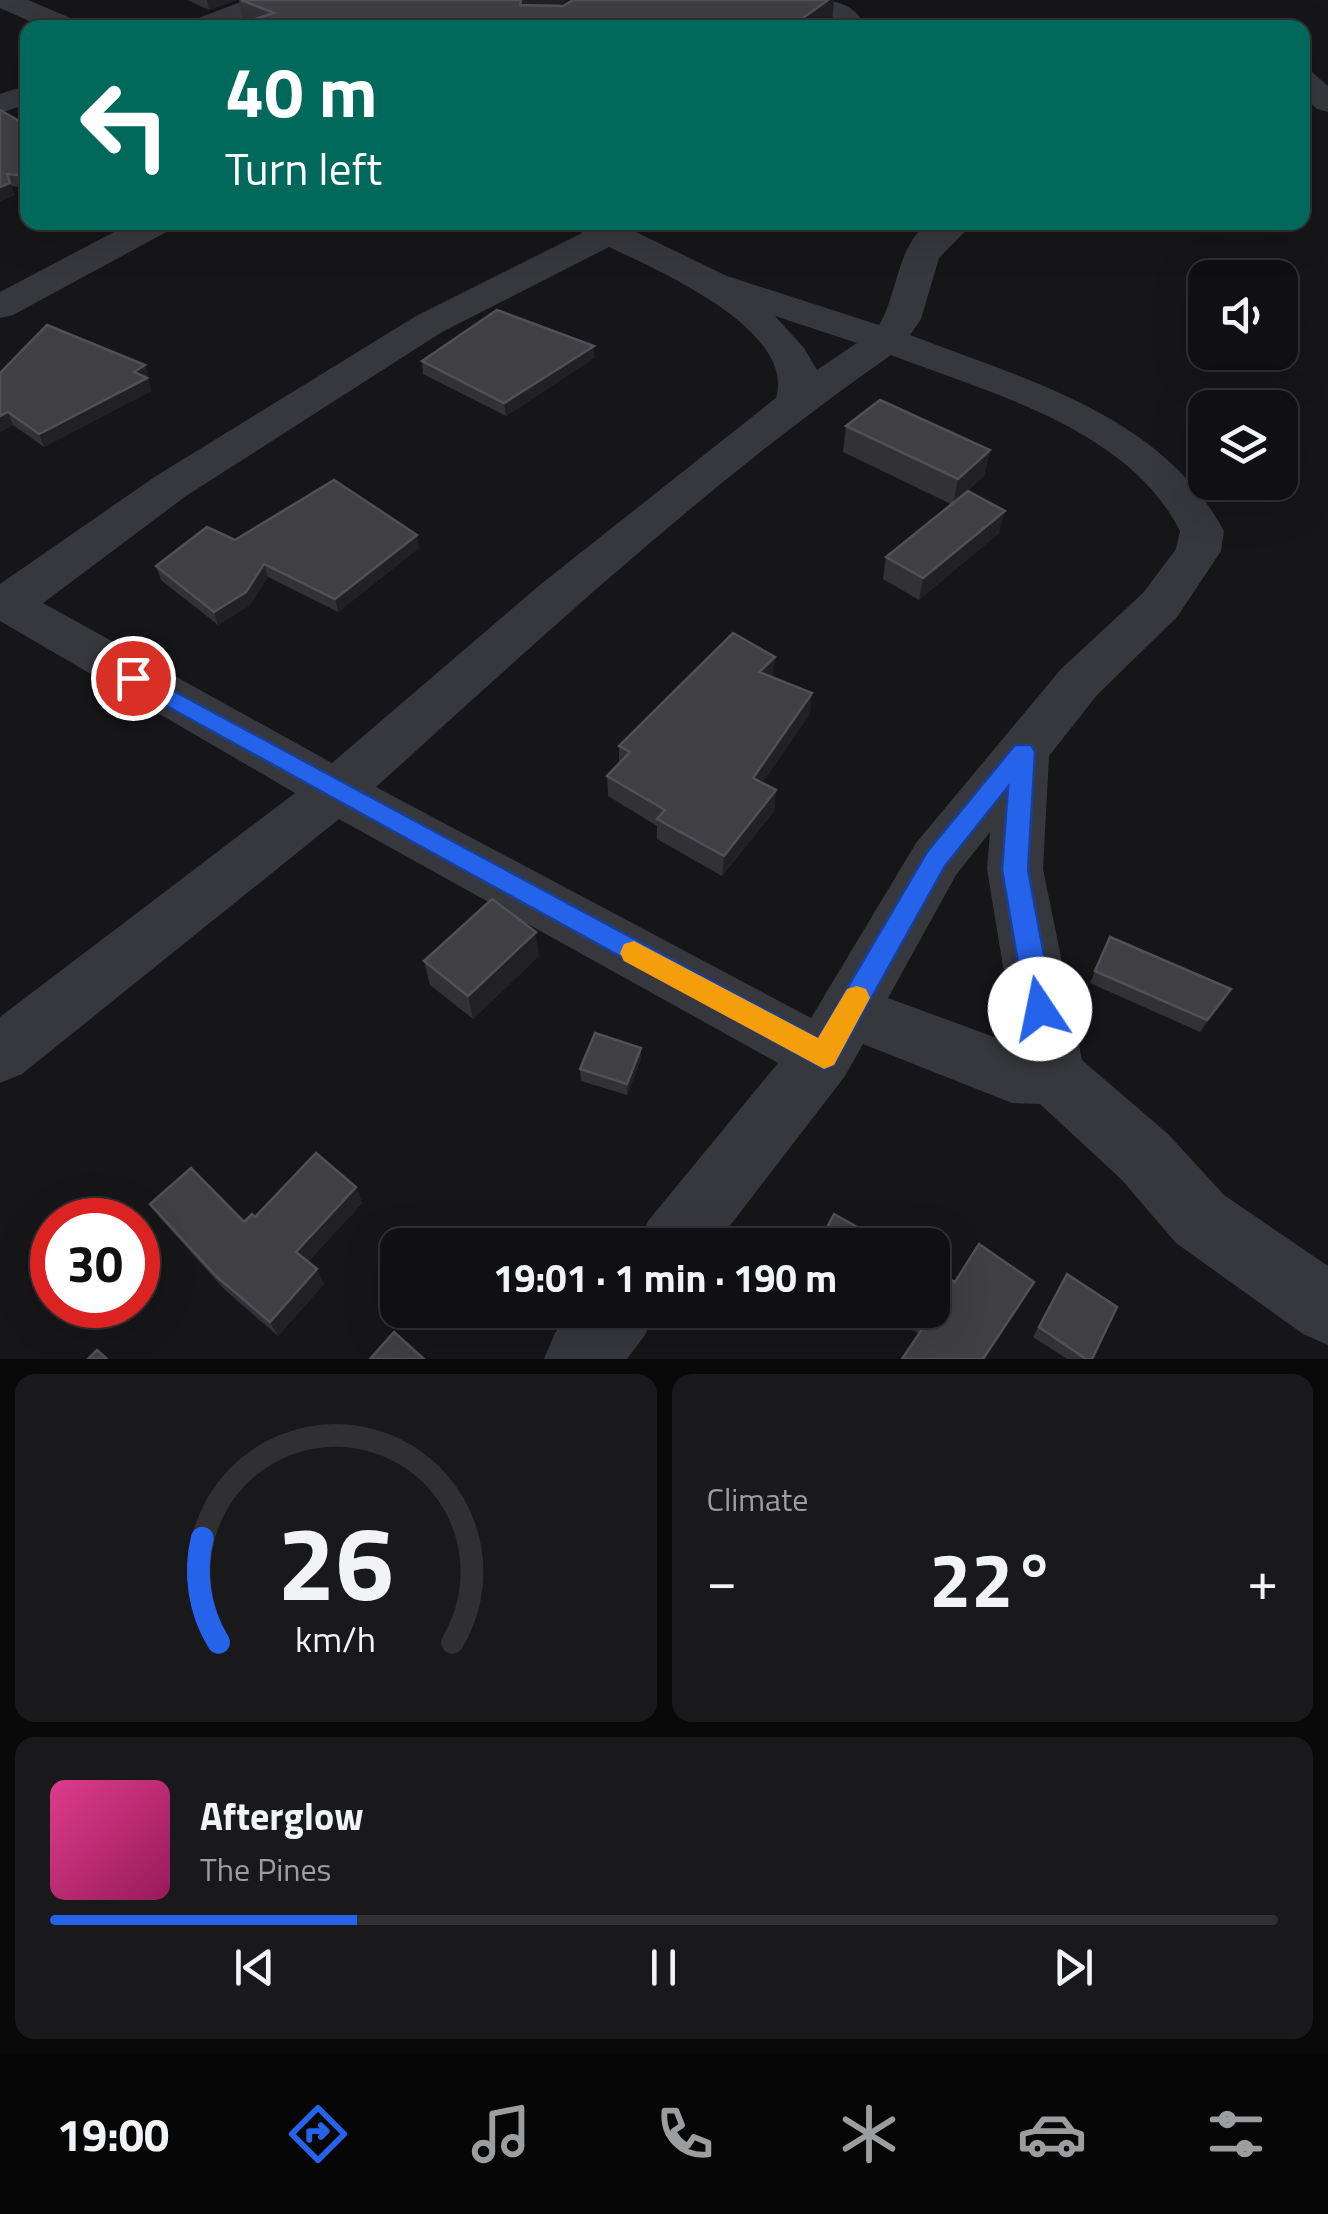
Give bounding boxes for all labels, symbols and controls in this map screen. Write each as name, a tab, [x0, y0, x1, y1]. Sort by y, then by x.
text: 40 m	[225, 38, 378, 144]
icon: left	[60, 60, 190, 190]
text: Turn left	[225, 134, 382, 202]
map controls	[1188, 260, 1298, 500]
button: sound	[1188, 260, 1298, 370]
button: layers	[1188, 390, 1298, 500]
pin	[91, 636, 176, 721]
icon: arrive	[106, 651, 161, 706]
position arrow	[988, 957, 1092, 1061]
speed limit sign: 30	[30, 1198, 160, 1328]
text: 19:01 · 1 min · 190 m	[493, 1249, 837, 1307]
text: Climate	[707, 1475, 808, 1523]
text: 26	[278, 1482, 394, 1640]
text: 22°	[929, 1522, 1055, 1636]
text: −	[707, 1538, 737, 1621]
text: +	[1247, 1538, 1278, 1621]
text: km/h	[295, 1611, 376, 1666]
text: Afterglow	[200, 1787, 364, 1845]
text: The Pines	[200, 1845, 331, 1893]
icon: previous	[227, 1940, 282, 1995]
icon: pause	[636, 1940, 691, 1995]
icon: next	[1046, 1940, 1101, 1995]
icon: directions	[283, 2099, 353, 2169]
icon: music	[466, 2099, 536, 2169]
icon: phone	[650, 2099, 720, 2169]
icon: climate	[834, 2099, 904, 2169]
icon: car	[1017, 2099, 1087, 2169]
icon: filters	[1201, 2099, 1271, 2169]
text: 19:00	[57, 2100, 169, 2168]

